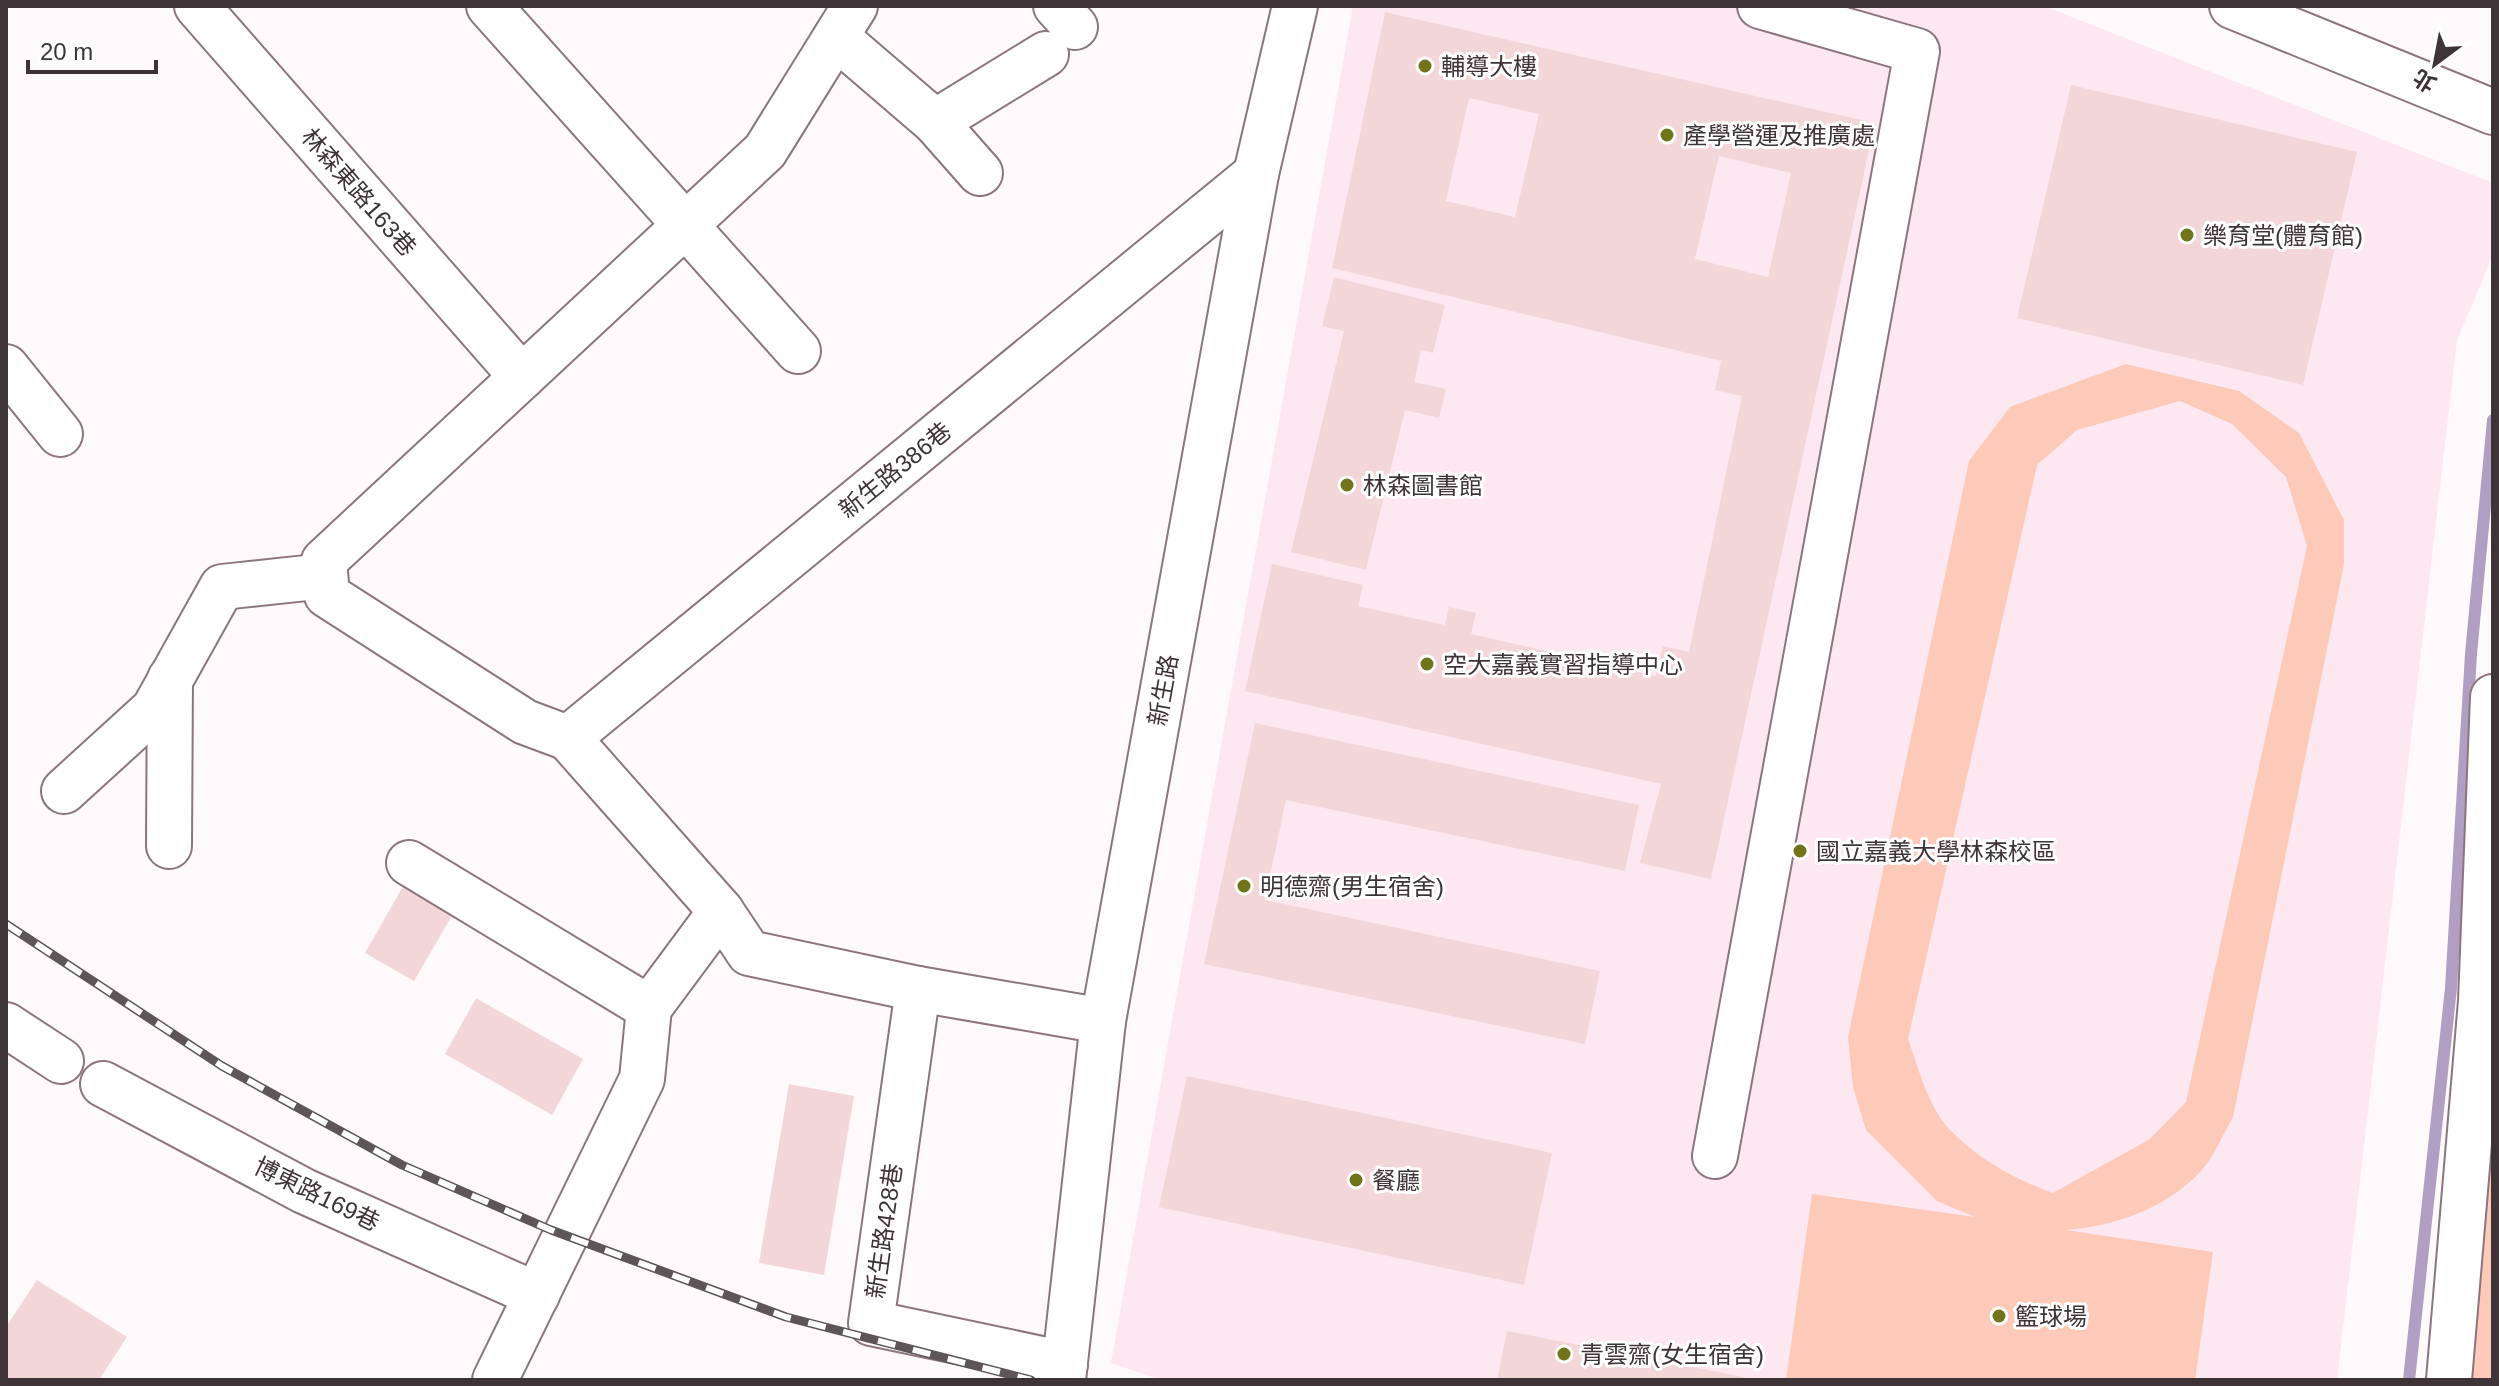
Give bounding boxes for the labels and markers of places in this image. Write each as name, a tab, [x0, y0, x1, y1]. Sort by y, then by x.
place label: 輔導大樓	[1441, 53, 1537, 80]
marker: 輔導大樓	[1416, 57, 1434, 75]
place label: 產學營運及推廣處	[1683, 122, 1875, 149]
marker: 產學營運及推廣處	[1658, 126, 1676, 144]
place label: 樂育堂(體育館)	[2203, 222, 2363, 249]
marker: 樂育堂(體育館)	[2178, 226, 2196, 244]
place label: 林森圖書館	[1363, 472, 1483, 499]
marker: 林森圖書館	[1338, 476, 1356, 494]
place label: 空大嘉義實習指導中心	[1443, 651, 1683, 678]
marker: 空大嘉義實習指導中心	[1418, 655, 1436, 673]
place label: 國立嘉義大學林森校區	[1816, 838, 2056, 865]
marker: 國立嘉義大學林森校區	[1791, 842, 1809, 860]
place label: 明德齋(男生宿舍)	[1260, 873, 1444, 900]
marker: 明德齋(男生宿舍)	[1235, 877, 1253, 895]
place label: 餐廳	[1372, 1167, 1420, 1194]
marker: 餐廳	[1347, 1171, 1365, 1189]
place label: 籃球場	[2015, 1303, 2087, 1330]
marker: 籃球場	[1990, 1307, 2008, 1325]
place label: 青雲齋(女生宿舍)	[1580, 1341, 1764, 1368]
marker: 青雲齋(女生宿舍)	[1555, 1345, 1573, 1363]

